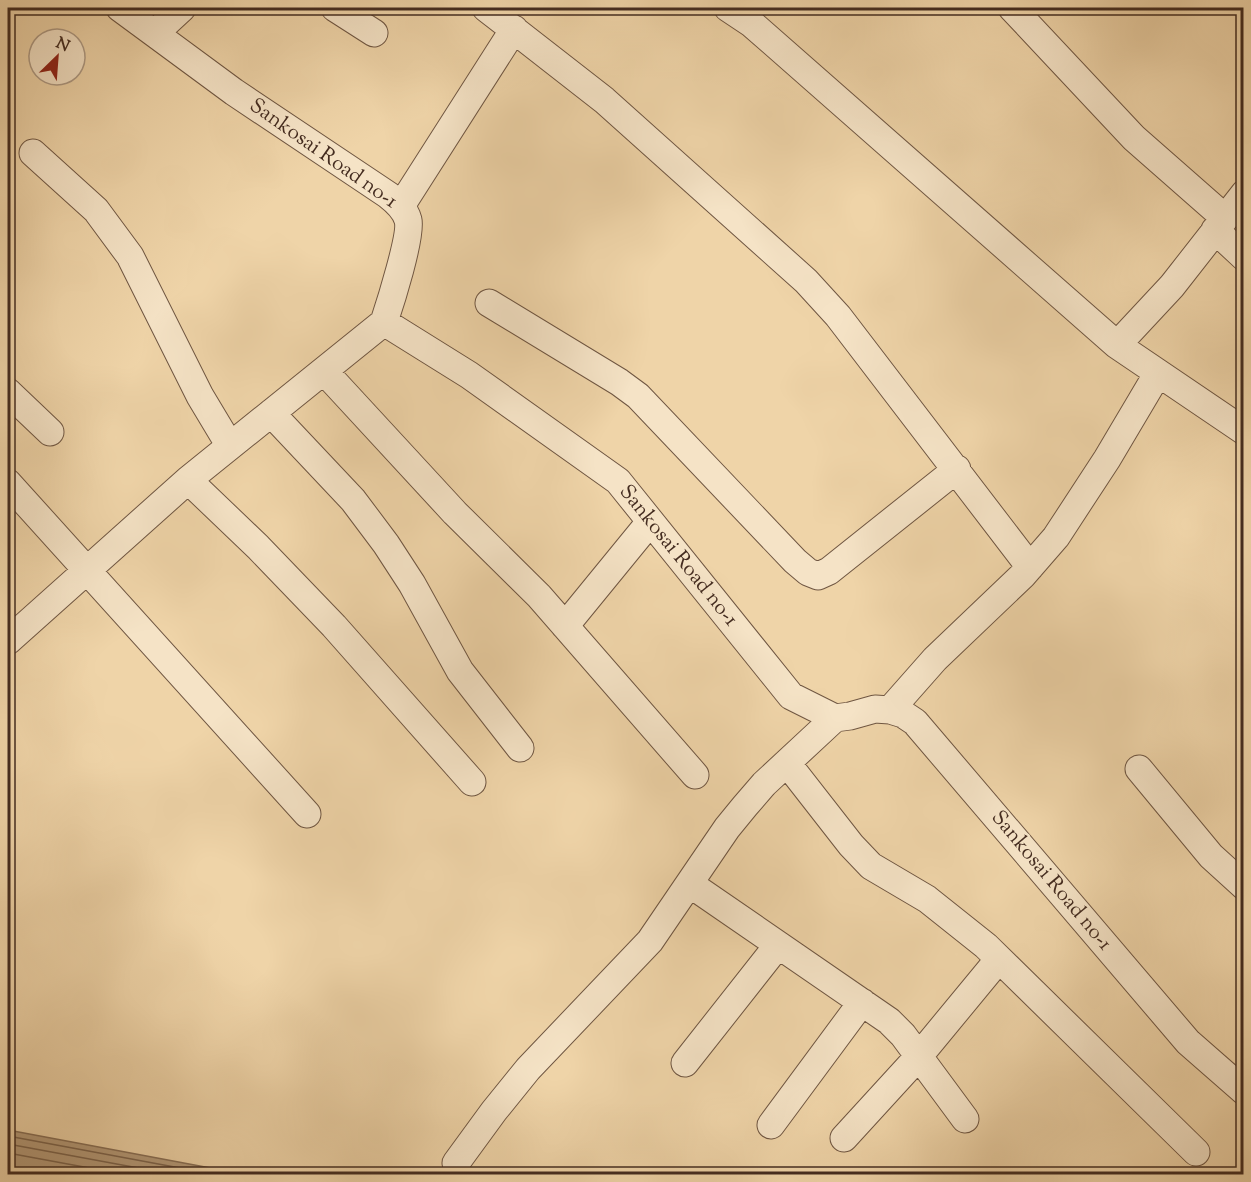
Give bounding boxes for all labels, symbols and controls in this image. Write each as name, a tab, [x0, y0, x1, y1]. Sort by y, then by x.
north arrow	[27, 27, 87, 87]
text: N	[52, 33, 73, 59]
street label: Sankosai Road no-1	[243, 92, 403, 216]
street label: Sankosai Road no-1	[611, 479, 745, 633]
street label: Sankosai Road no-1	[983, 804, 1119, 958]

